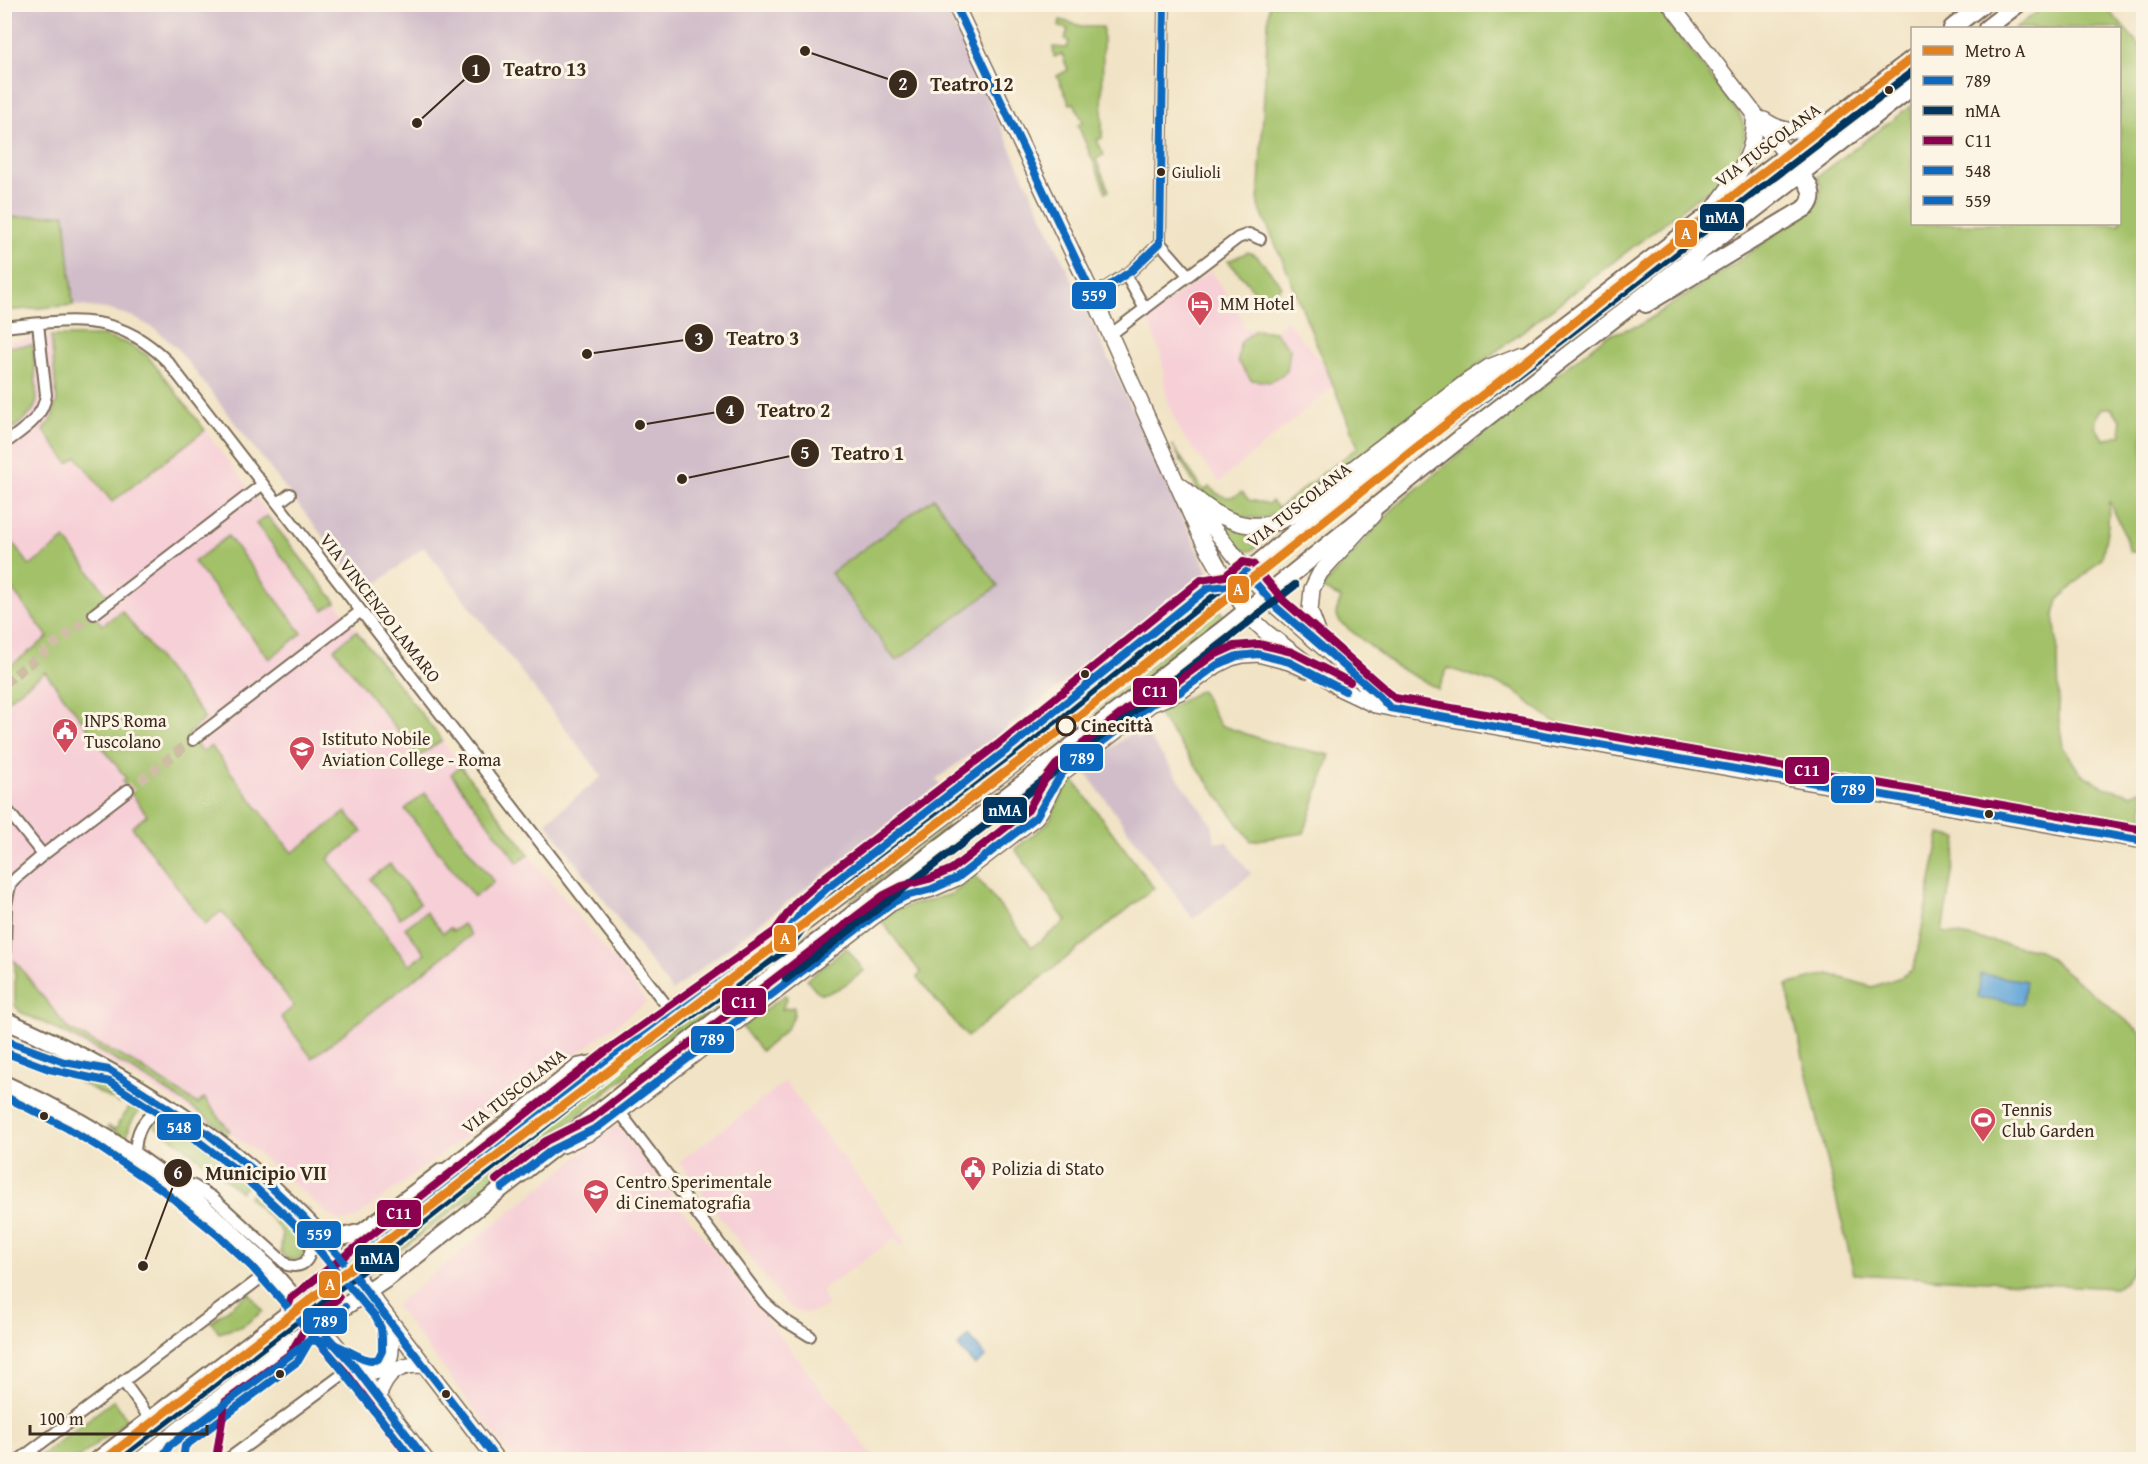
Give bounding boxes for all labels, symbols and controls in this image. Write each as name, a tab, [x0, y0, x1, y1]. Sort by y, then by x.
legend	[1911, 27, 2121, 225]
text: Metro A	[1965, 37, 2026, 64]
callout: Teatro 13	[461, 50, 599, 88]
text: Teatro 13	[503, 54, 587, 83]
text: 1	[471, 56, 481, 83]
callout: Teatro 12	[888, 65, 1026, 103]
text: 789	[1965, 67, 1991, 94]
text: Teatro 12	[930, 69, 1014, 98]
text: 2	[898, 70, 908, 97]
unlabelled marker	[1883, 84, 1895, 96]
street label: VIA TUSCOLANA	[1709, 96, 1826, 193]
text: nMA	[1965, 97, 2001, 124]
text: C11	[1965, 127, 1992, 154]
text: 548	[1965, 157, 1991, 184]
place label: Giulioli	[1172, 160, 1221, 184]
marker: Giulioli	[1155, 166, 1167, 178]
text: 559	[1965, 187, 1991, 214]
line badge: nMA	[1699, 203, 1745, 232]
text: nMA	[1705, 205, 1739, 229]
line badge: A	[1674, 219, 1698, 248]
text: A	[1681, 221, 1692, 245]
line badge: 559	[1071, 281, 1117, 310]
text: 559	[1082, 283, 1106, 307]
hotel icon: MM Hotel	[1185, 289, 1215, 327]
place label: MM Hotel	[1220, 290, 1294, 317]
callout: Teatro 3	[684, 319, 811, 357]
text: Teatro 3	[727, 323, 799, 352]
text: 3	[694, 325, 704, 352]
callout: Teatro 2	[715, 391, 842, 429]
text: Teatro 2	[758, 395, 830, 424]
text: 4	[725, 396, 735, 423]
callout: Teatro 1	[790, 434, 917, 472]
text: Teatro 1	[832, 438, 904, 467]
text: 5	[800, 439, 810, 466]
street label: VIA TUSCOLANA	[1241, 455, 1357, 554]
street label: VIA VINCENZO LAMARO	[313, 527, 447, 688]
line badge: A	[1227, 575, 1250, 604]
text: A	[1233, 577, 1244, 601]
unlabelled marker	[1079, 668, 1091, 680]
line badge: C11	[1132, 677, 1178, 706]
text: C11	[1142, 679, 1168, 703]
place label: INPS Roma Tuscolano	[84, 707, 167, 755]
place label: Cinecittà	[1081, 712, 1154, 739]
public building icon: INPS Roma Tuscolano	[50, 716, 80, 754]
marker: Cinecittà	[1056, 716, 1076, 736]
place label: Istituto Nobile Aviation College - Roma	[322, 725, 502, 773]
school or university icon: Istituto Nobile Aviation College - Roma	[287, 734, 317, 772]
line badge: 789	[1059, 743, 1104, 772]
text: 789	[1070, 746, 1094, 770]
line badge: C11	[1784, 756, 1830, 785]
text: C11	[1794, 758, 1820, 782]
line badge: 789	[1830, 775, 1875, 804]
text: 789	[1841, 777, 1865, 801]
line badge: nMA	[982, 796, 1028, 824]
text: nMA	[988, 798, 1022, 822]
unlabelled marker	[1983, 808, 1995, 820]
line badge: A	[773, 924, 797, 953]
text: A	[780, 926, 791, 950]
line badge: C11	[721, 987, 767, 1016]
text: C11	[731, 990, 757, 1014]
line badge: 789	[690, 1025, 735, 1054]
text: 789	[700, 1027, 724, 1051]
street label: VIA TUSCOLANA	[456, 1041, 572, 1140]
place label: Tennis Club Garden	[2002, 1096, 2094, 1144]
sports icon: Tennis Club Garden	[1968, 1105, 1998, 1143]
unlabelled marker	[38, 1110, 50, 1122]
line badge: 548	[156, 1113, 202, 1141]
text: 548	[167, 1115, 191, 1139]
callout: Municipio VII	[163, 1154, 338, 1192]
public building icon: Polizia di Stato	[958, 1154, 988, 1192]
place label: Polizia di Stato	[992, 1155, 1104, 1182]
text: Municipio VII	[205, 1158, 327, 1187]
text: 6	[173, 1159, 183, 1186]
place label: Centro Sperimentale di Cinematografia	[616, 1168, 772, 1216]
school or university icon: Centro Sperimentale di Cinematografia	[581, 1177, 611, 1215]
line badge: C11	[376, 1199, 422, 1228]
text: C11	[386, 1201, 412, 1225]
line badge: 559	[296, 1220, 342, 1249]
text: 559	[307, 1222, 331, 1246]
line badge: nMA	[354, 1244, 400, 1273]
text: nMA	[360, 1246, 394, 1270]
line badge: A	[318, 1270, 341, 1299]
text: A	[325, 1272, 336, 1296]
line badge: 789	[302, 1307, 348, 1335]
text: 789	[313, 1309, 337, 1333]
unlabelled marker	[274, 1368, 286, 1380]
unlabelled marker	[440, 1388, 452, 1400]
scale bar	[30, 1398, 207, 1436]
text: 100 m	[39, 1405, 84, 1432]

